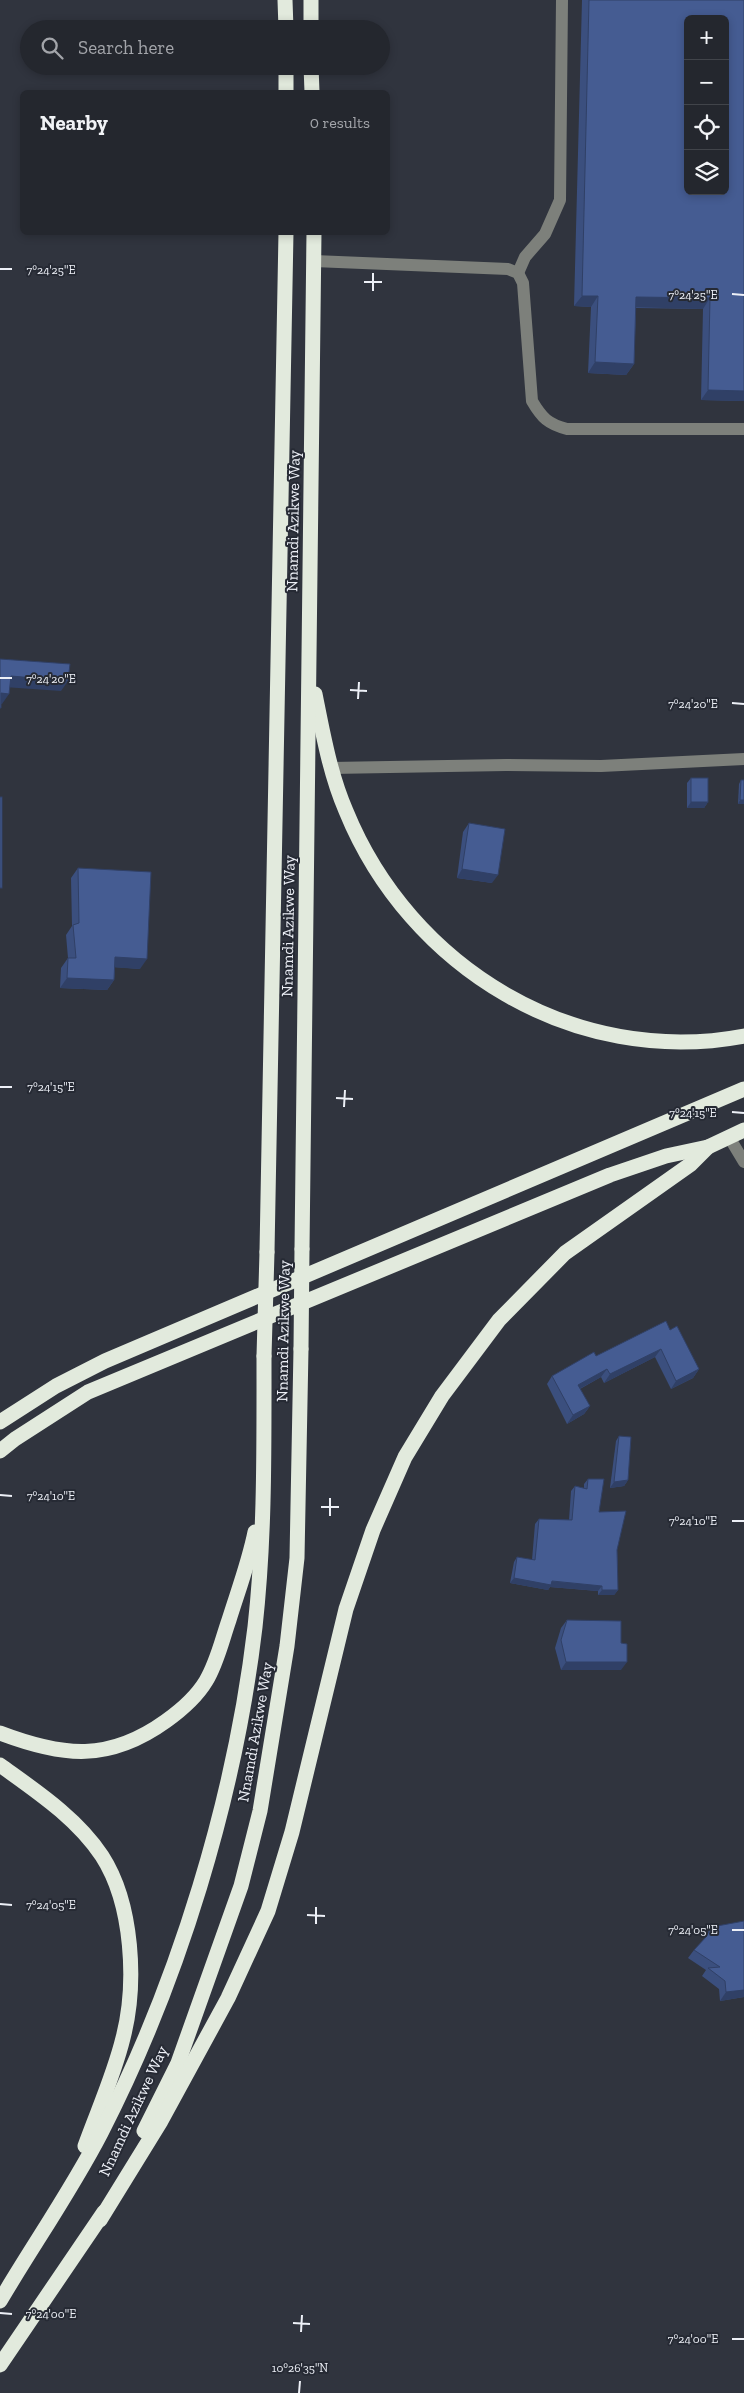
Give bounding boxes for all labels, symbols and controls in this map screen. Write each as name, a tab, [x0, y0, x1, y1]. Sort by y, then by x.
map controls	[684, 15, 729, 195]
button: +	[684, 15, 729, 60]
search box	[20, 20, 390, 75]
icon: search	[38, 34, 66, 62]
text: Search here	[78, 36, 174, 59]
button: −	[684, 60, 729, 105]
button: locate	[684, 105, 729, 150]
text: Nearby	[40, 110, 108, 135]
text: 0 results	[310, 113, 370, 132]
button: layers	[684, 150, 729, 195]
text: 7°24'25"E	[27, 263, 75, 277]
text: 7°24'25"E	[669, 288, 717, 302]
street label: Nnamdi Azikwe Way	[282, 449, 304, 592]
text: 7°24'20"E	[26, 672, 76, 686]
text: 7°24'20"E	[668, 697, 718, 711]
street label: Nnamdi Azikwe Way	[277, 854, 299, 997]
text: 7°24'15"E	[27, 1080, 75, 1094]
text: 7°24'15"E	[669, 1106, 717, 1120]
street label: Nnamdi Azikwe Way	[272, 1259, 294, 1402]
text: 7°24'10"E	[27, 1489, 75, 1503]
text: 7°24'10"E	[669, 1514, 717, 1528]
street label: Nnamdi Azikwe Way	[233, 1660, 277, 1803]
text: 7°24'05"E	[26, 1898, 76, 1912]
text: 7°24'05"E	[668, 1923, 718, 1937]
street label: Nnamdi Azikwe Way	[94, 2042, 172, 2179]
text: 7°24'00"E	[26, 2307, 76, 2321]
text: 7°24'00"E	[668, 2332, 718, 2346]
text: 10°26'35"N	[272, 2361, 328, 2375]

